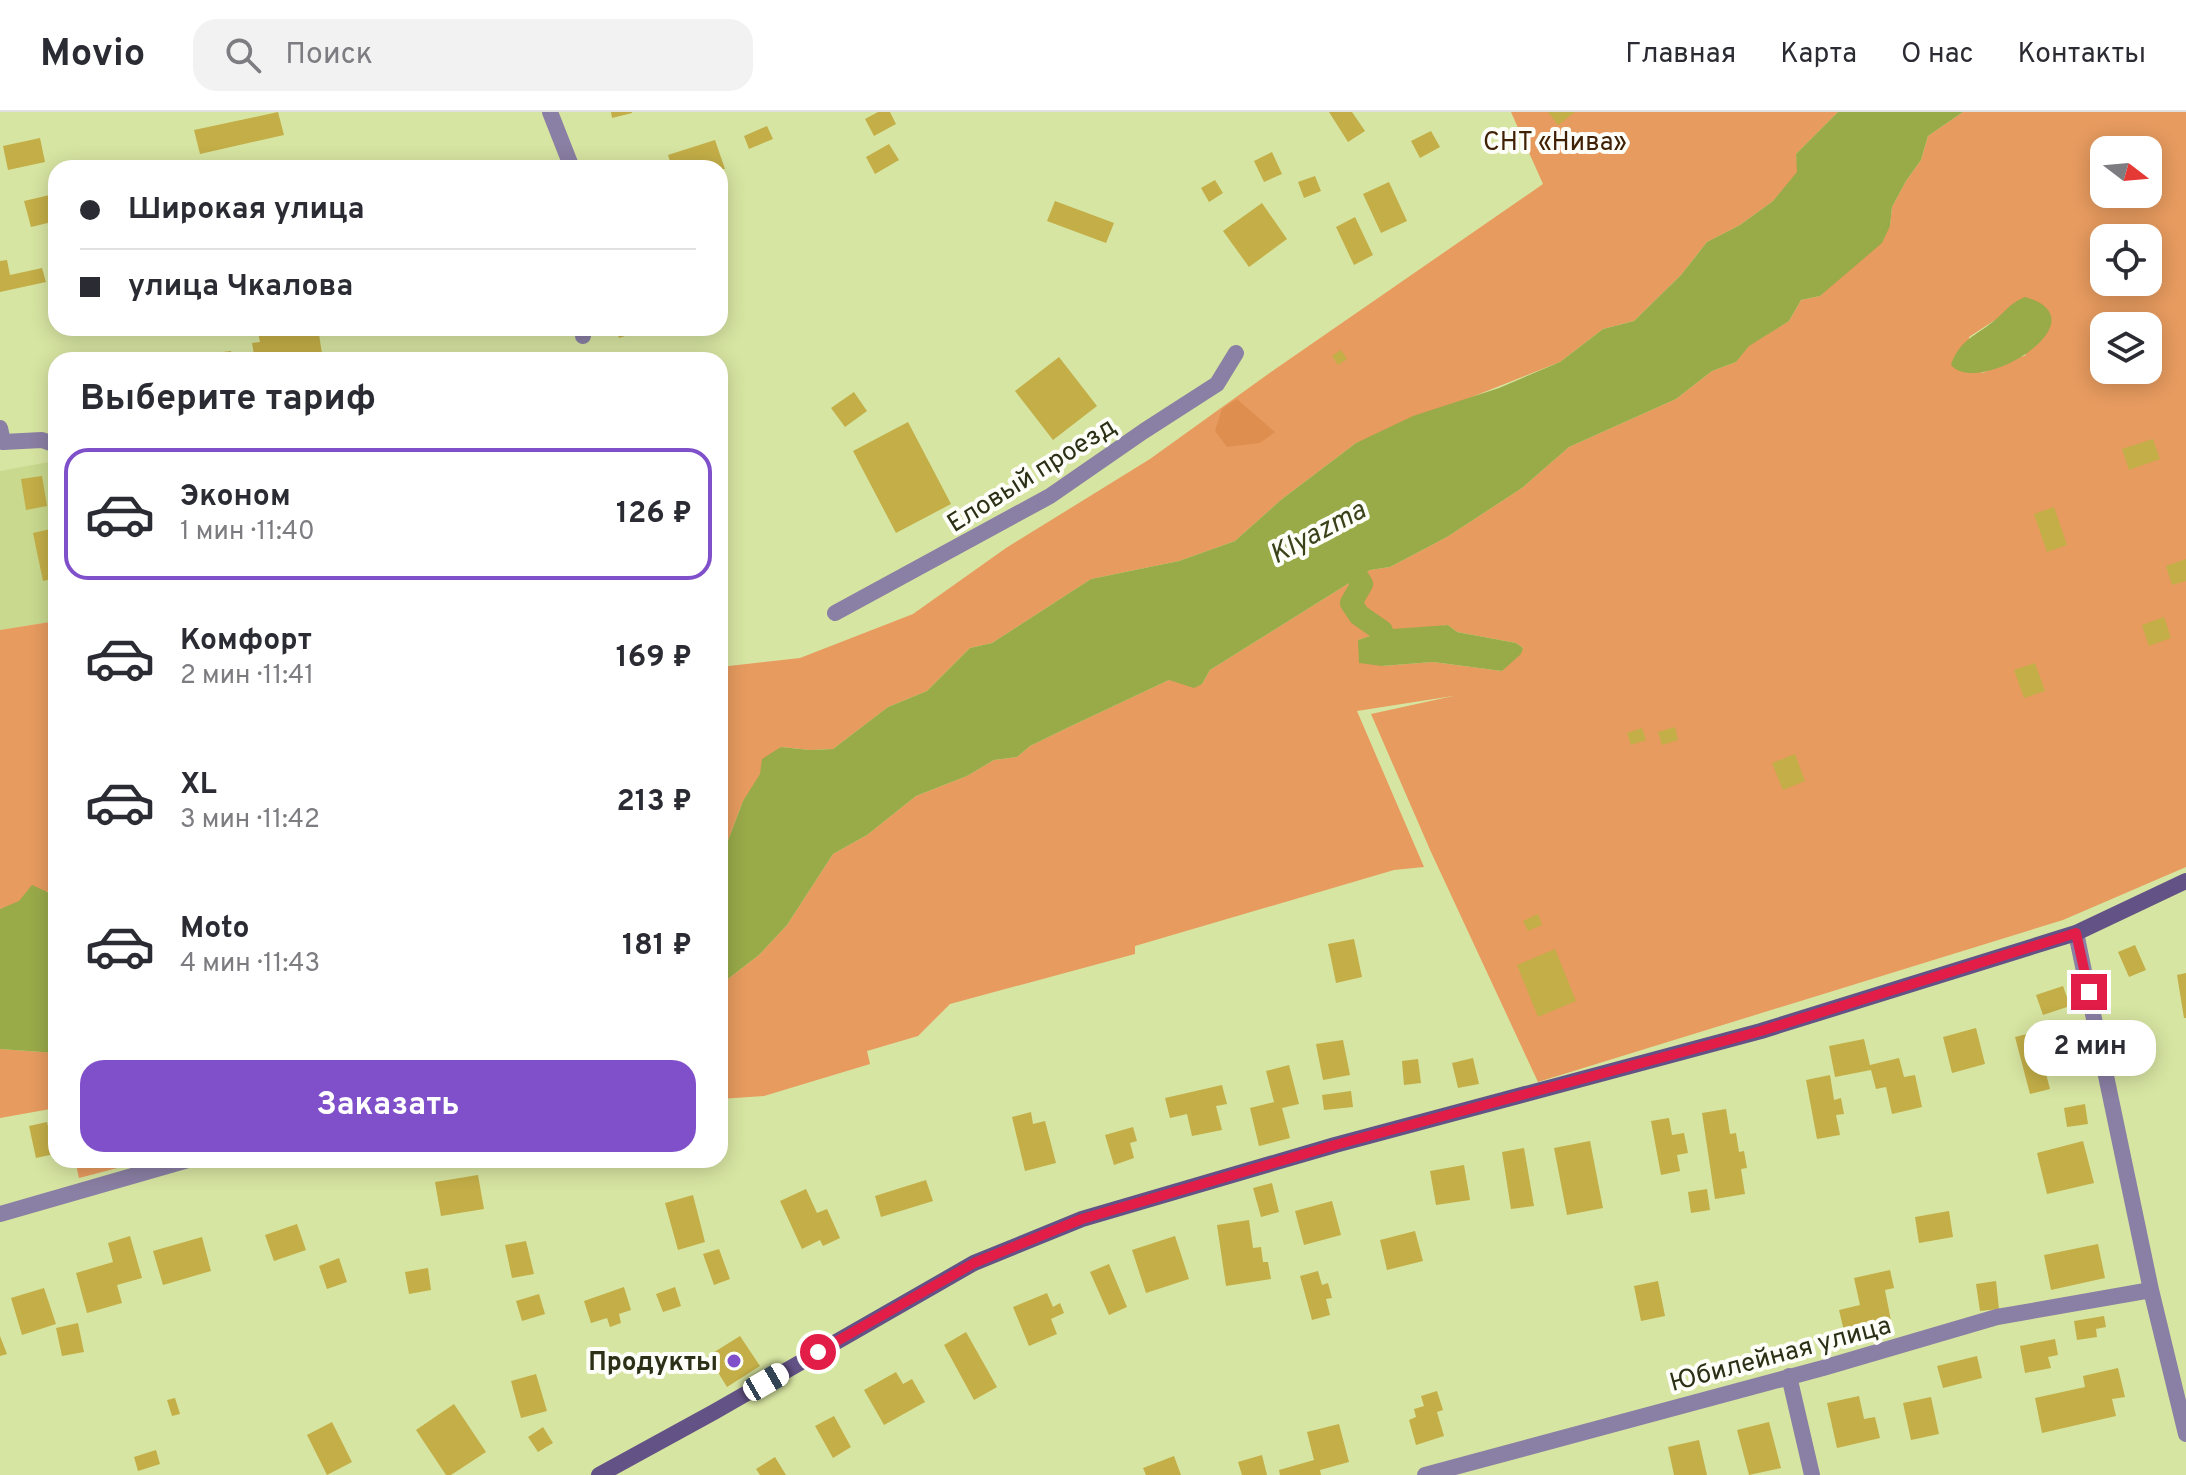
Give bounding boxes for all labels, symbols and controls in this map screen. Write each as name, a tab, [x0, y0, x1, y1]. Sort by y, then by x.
search box	[193, 19, 753, 91]
text: Movio	[40, 31, 145, 80]
icon: search	[221, 33, 265, 77]
text: Поиск	[285, 37, 373, 74]
text: Главная	[1625, 37, 1736, 73]
text: Карта	[1780, 37, 1857, 73]
text: О нас	[1901, 37, 1974, 73]
text: Контакты	[2018, 37, 2146, 73]
park label: СНТ «Нива»	[1483, 127, 1627, 160]
north arrow	[2090, 136, 2162, 208]
map controls	[2090, 136, 2162, 384]
text: Широкая улица	[128, 192, 365, 229]
button: locate	[2090, 224, 2162, 296]
text: улица Чкалова	[128, 269, 353, 306]
button: layers	[2090, 312, 2162, 384]
text: Выберите тариф	[80, 377, 376, 423]
street label: Еловый проезд	[942, 411, 1123, 541]
icon: car	[84, 478, 156, 550]
text: Эконом	[180, 479, 291, 516]
water label: Klyazma	[1264, 493, 1373, 574]
text: 126 ₽	[616, 496, 692, 533]
text: 1 мин · 11:40	[180, 516, 315, 549]
icon: car	[84, 622, 156, 694]
text: Комфорт	[180, 623, 312, 660]
text: 169 ₽	[616, 640, 692, 677]
text: 2 мин · 11:41	[180, 660, 314, 693]
icon: car	[84, 766, 156, 838]
text: XL	[180, 767, 217, 804]
text: 213 ₽	[616, 784, 692, 821]
text: 3 мин · 11:42	[180, 804, 320, 837]
icon: car	[84, 910, 156, 982]
text: Moto	[180, 911, 250, 948]
text: 181 ₽	[622, 928, 692, 965]
text: 4 мин · 11:43	[180, 948, 320, 981]
route end	[2071, 974, 2107, 1010]
callout: 2 мин	[2023, 1020, 2155, 1076]
text: 2 мин	[2053, 1031, 2127, 1064]
button: Заказать	[80, 1060, 696, 1152]
street label: Юбилейная улица	[1666, 1310, 1895, 1401]
route start	[800, 1334, 836, 1370]
place label: Продукты	[588, 1347, 718, 1380]
marker: Продукты	[725, 1352, 743, 1370]
car	[739, 1360, 793, 1404]

